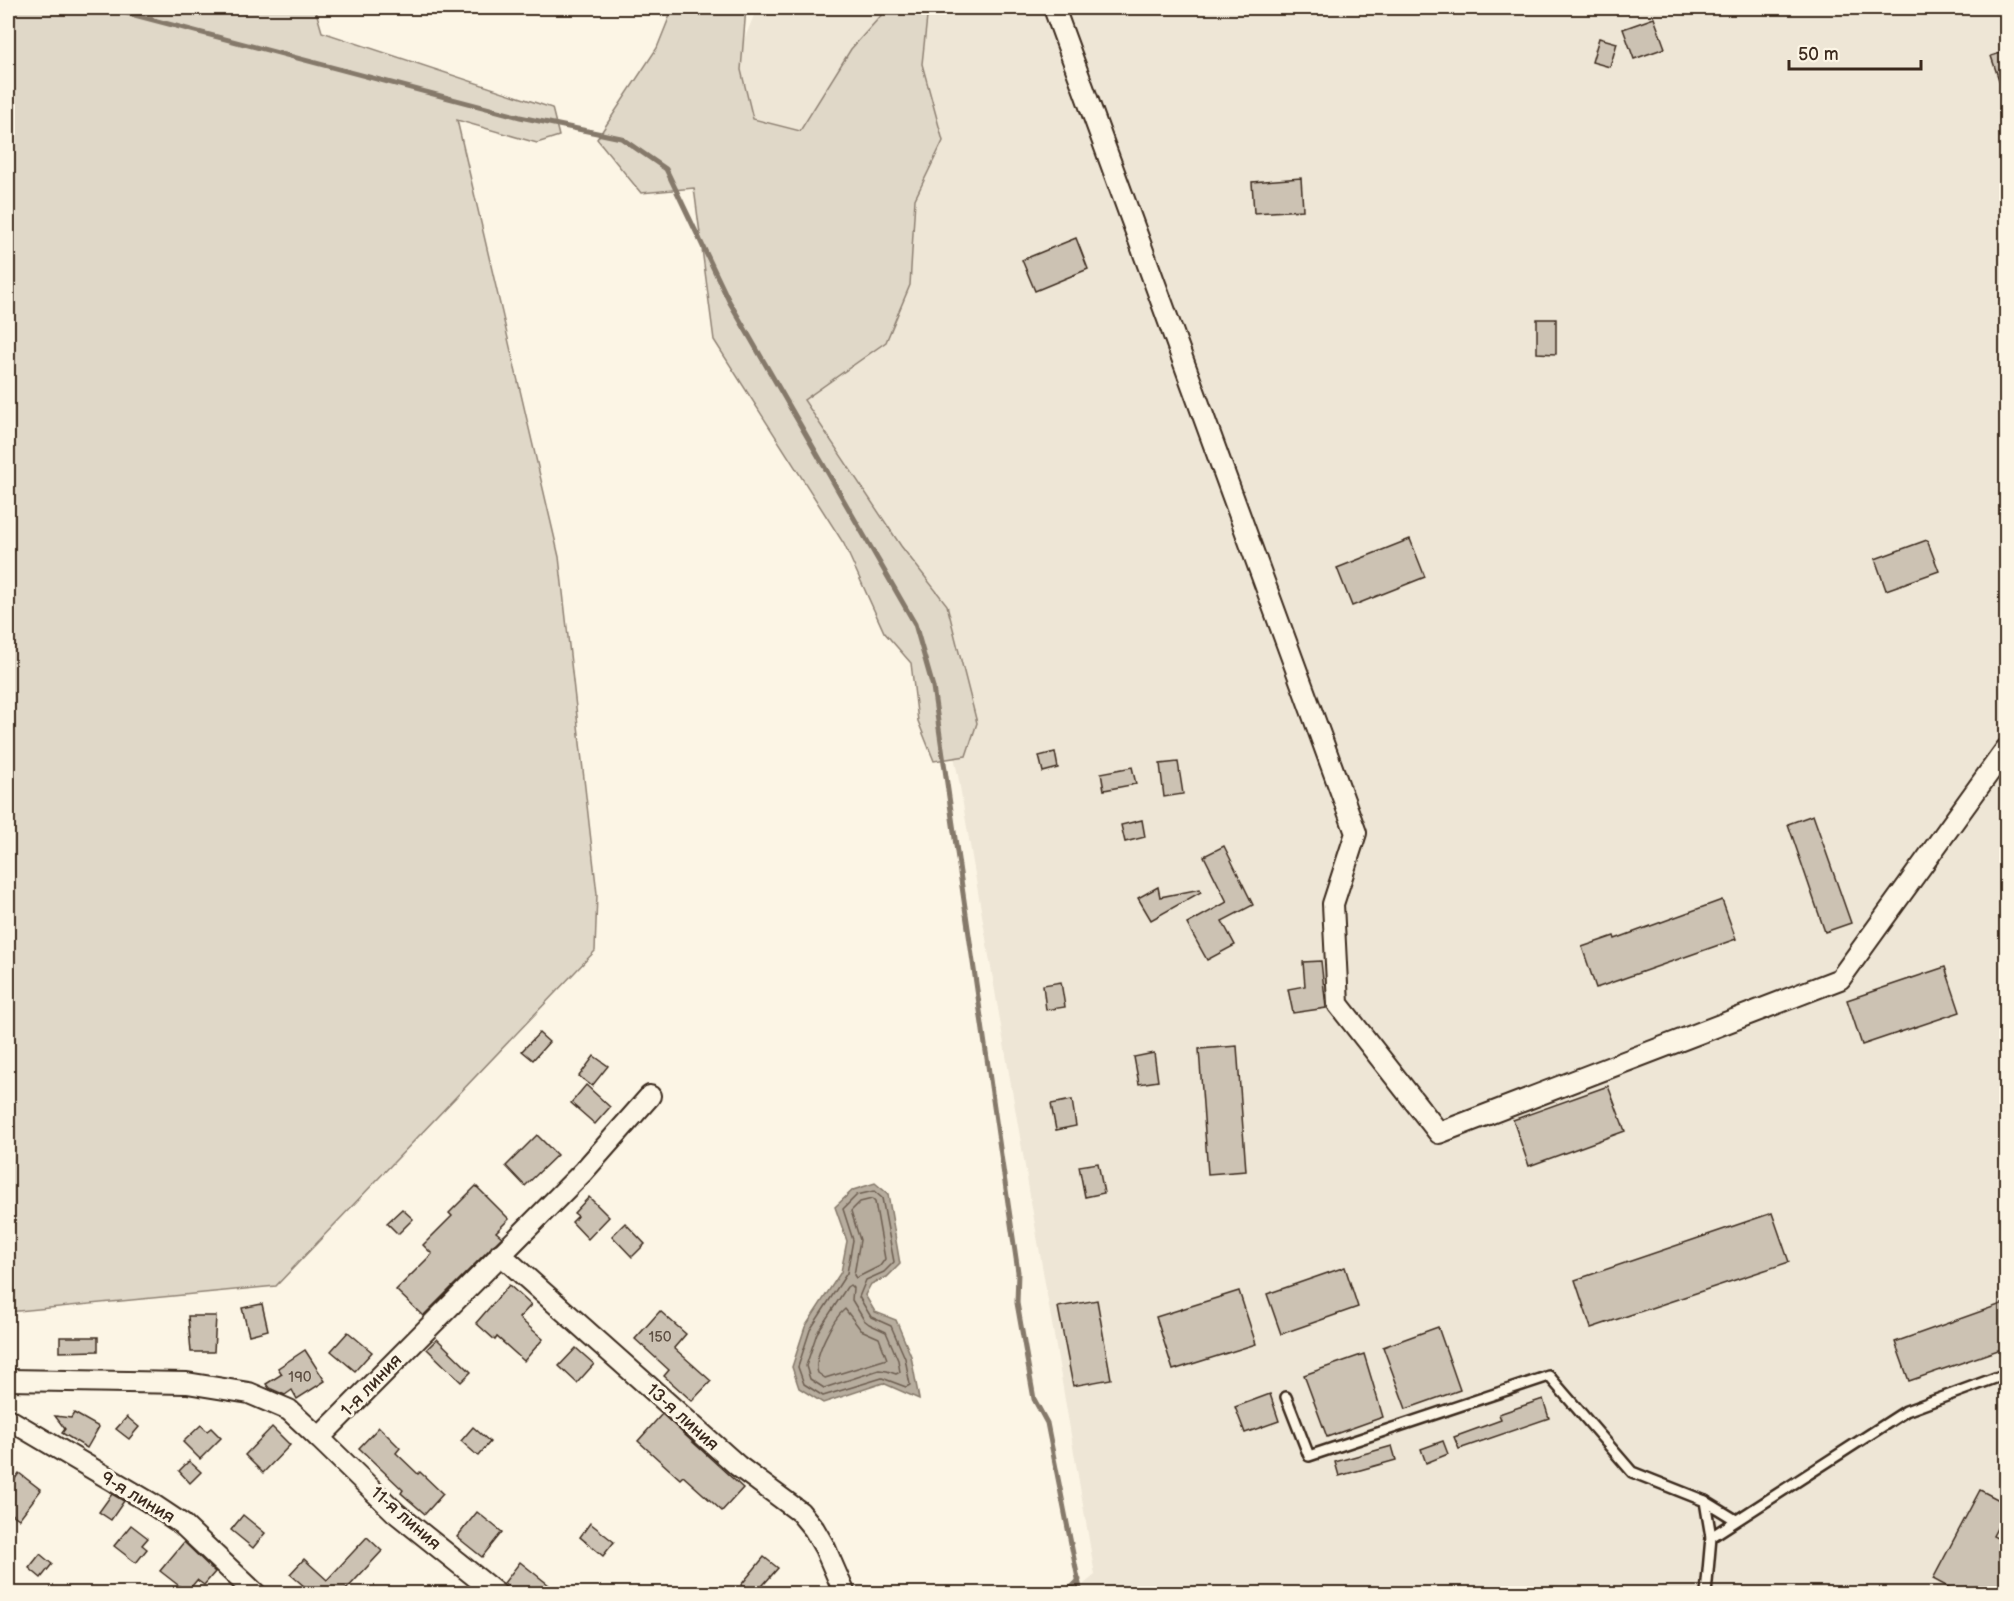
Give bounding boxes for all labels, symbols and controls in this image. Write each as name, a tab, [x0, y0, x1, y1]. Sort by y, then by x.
scale bar	[1789, 33, 1921, 71]
text: 50 m	[1798, 44, 1839, 65]
house number: 150	[648, 1328, 672, 1347]
street label: 1-я линия	[336, 1350, 406, 1421]
house number: 190	[288, 1368, 312, 1387]
street label: 13-я линия	[642, 1379, 723, 1455]
street label: 9-я линия	[97, 1467, 178, 1528]
street label: 11-я линия	[366, 1482, 445, 1554]

